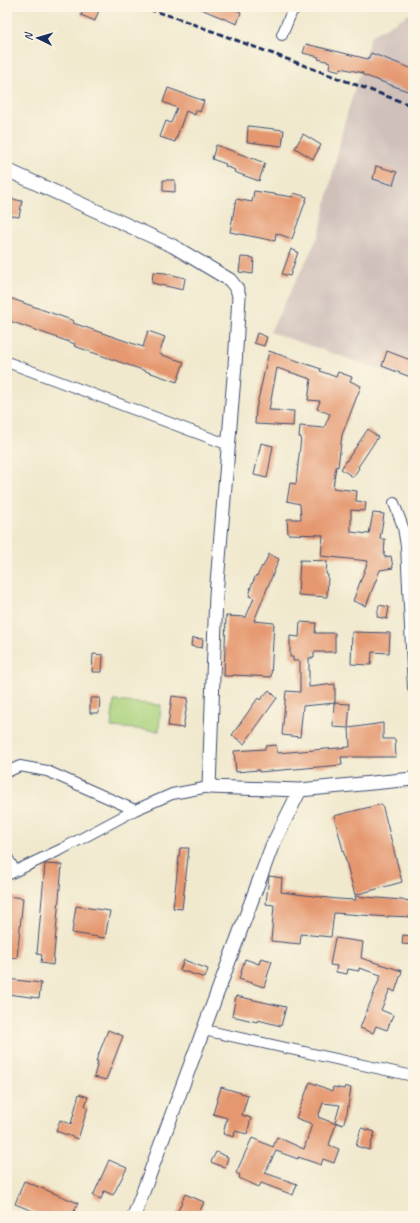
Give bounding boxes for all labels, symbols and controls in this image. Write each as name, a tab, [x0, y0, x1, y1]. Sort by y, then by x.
north arrow	[18, 18, 58, 58]
text: N	[21, 31, 35, 41]

